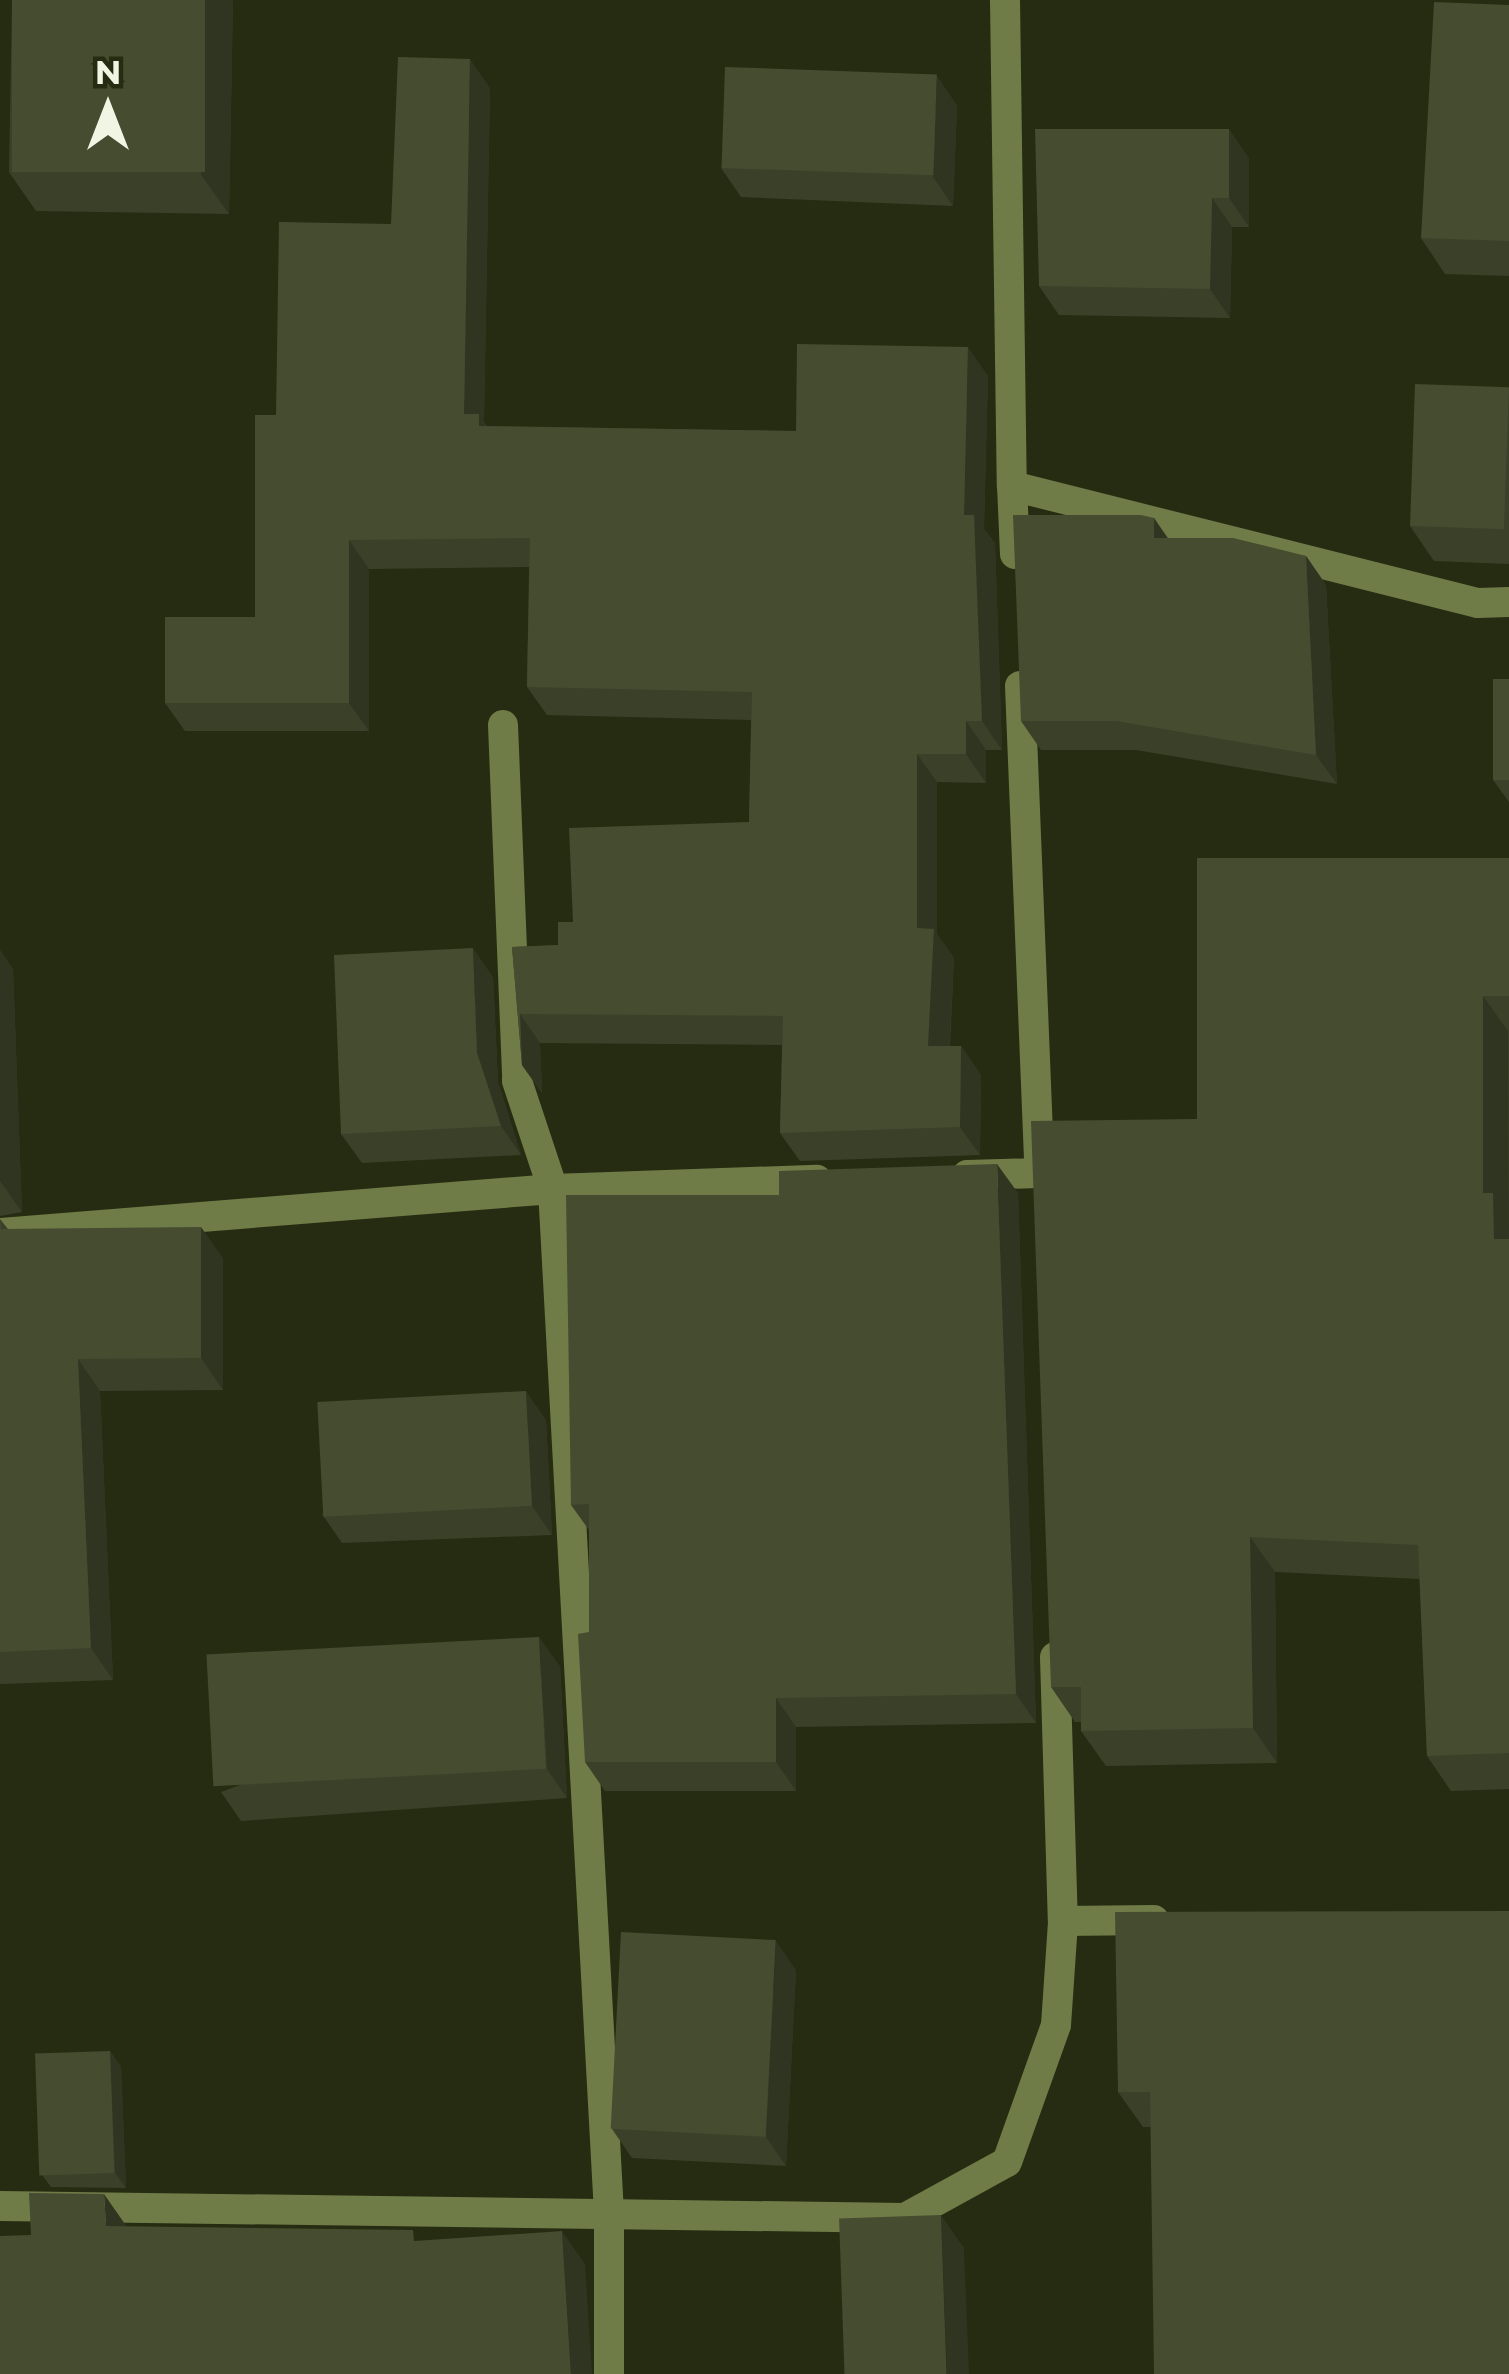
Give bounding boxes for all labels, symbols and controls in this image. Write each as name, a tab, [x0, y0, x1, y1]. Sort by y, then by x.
north arrow	[48, 48, 168, 168]
text: N	[95, 52, 121, 92]

